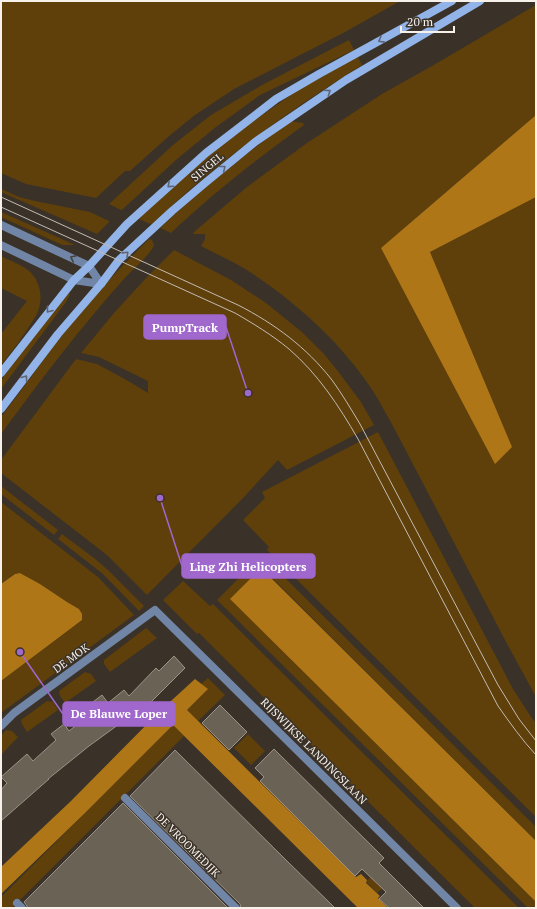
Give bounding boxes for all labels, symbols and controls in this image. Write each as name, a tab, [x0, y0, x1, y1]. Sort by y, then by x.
scale bar	[401, 8, 454, 34]
text: 20 m	[407, 14, 434, 29]
one-way arrow	[378, 35, 385, 43]
one-way arrow	[324, 90, 331, 97]
street label: SINGEL	[188, 149, 226, 185]
one-way arrow	[219, 165, 226, 172]
one-way arrow	[167, 181, 174, 188]
one-way arrow	[121, 251, 129, 259]
one-way arrow	[70, 255, 78, 263]
one-way arrow	[47, 306, 54, 313]
callout: PumpTrack	[144, 315, 226, 339]
text: PumpTrack	[152, 320, 218, 335]
one-way arrow	[20, 375, 27, 382]
callout: Ling Zhi Helicopters	[182, 554, 315, 578]
text: Ling Zhi Helicopters	[190, 559, 307, 574]
street label: DE MOK	[50, 640, 93, 676]
street label: RIJSWIJKSE LANDINGSLAAN	[258, 695, 370, 807]
callout: De Blauwe Loper	[63, 702, 175, 726]
text: De Blauwe Loper	[71, 706, 168, 721]
street label: DE VROOMEDIJK	[153, 810, 224, 881]

